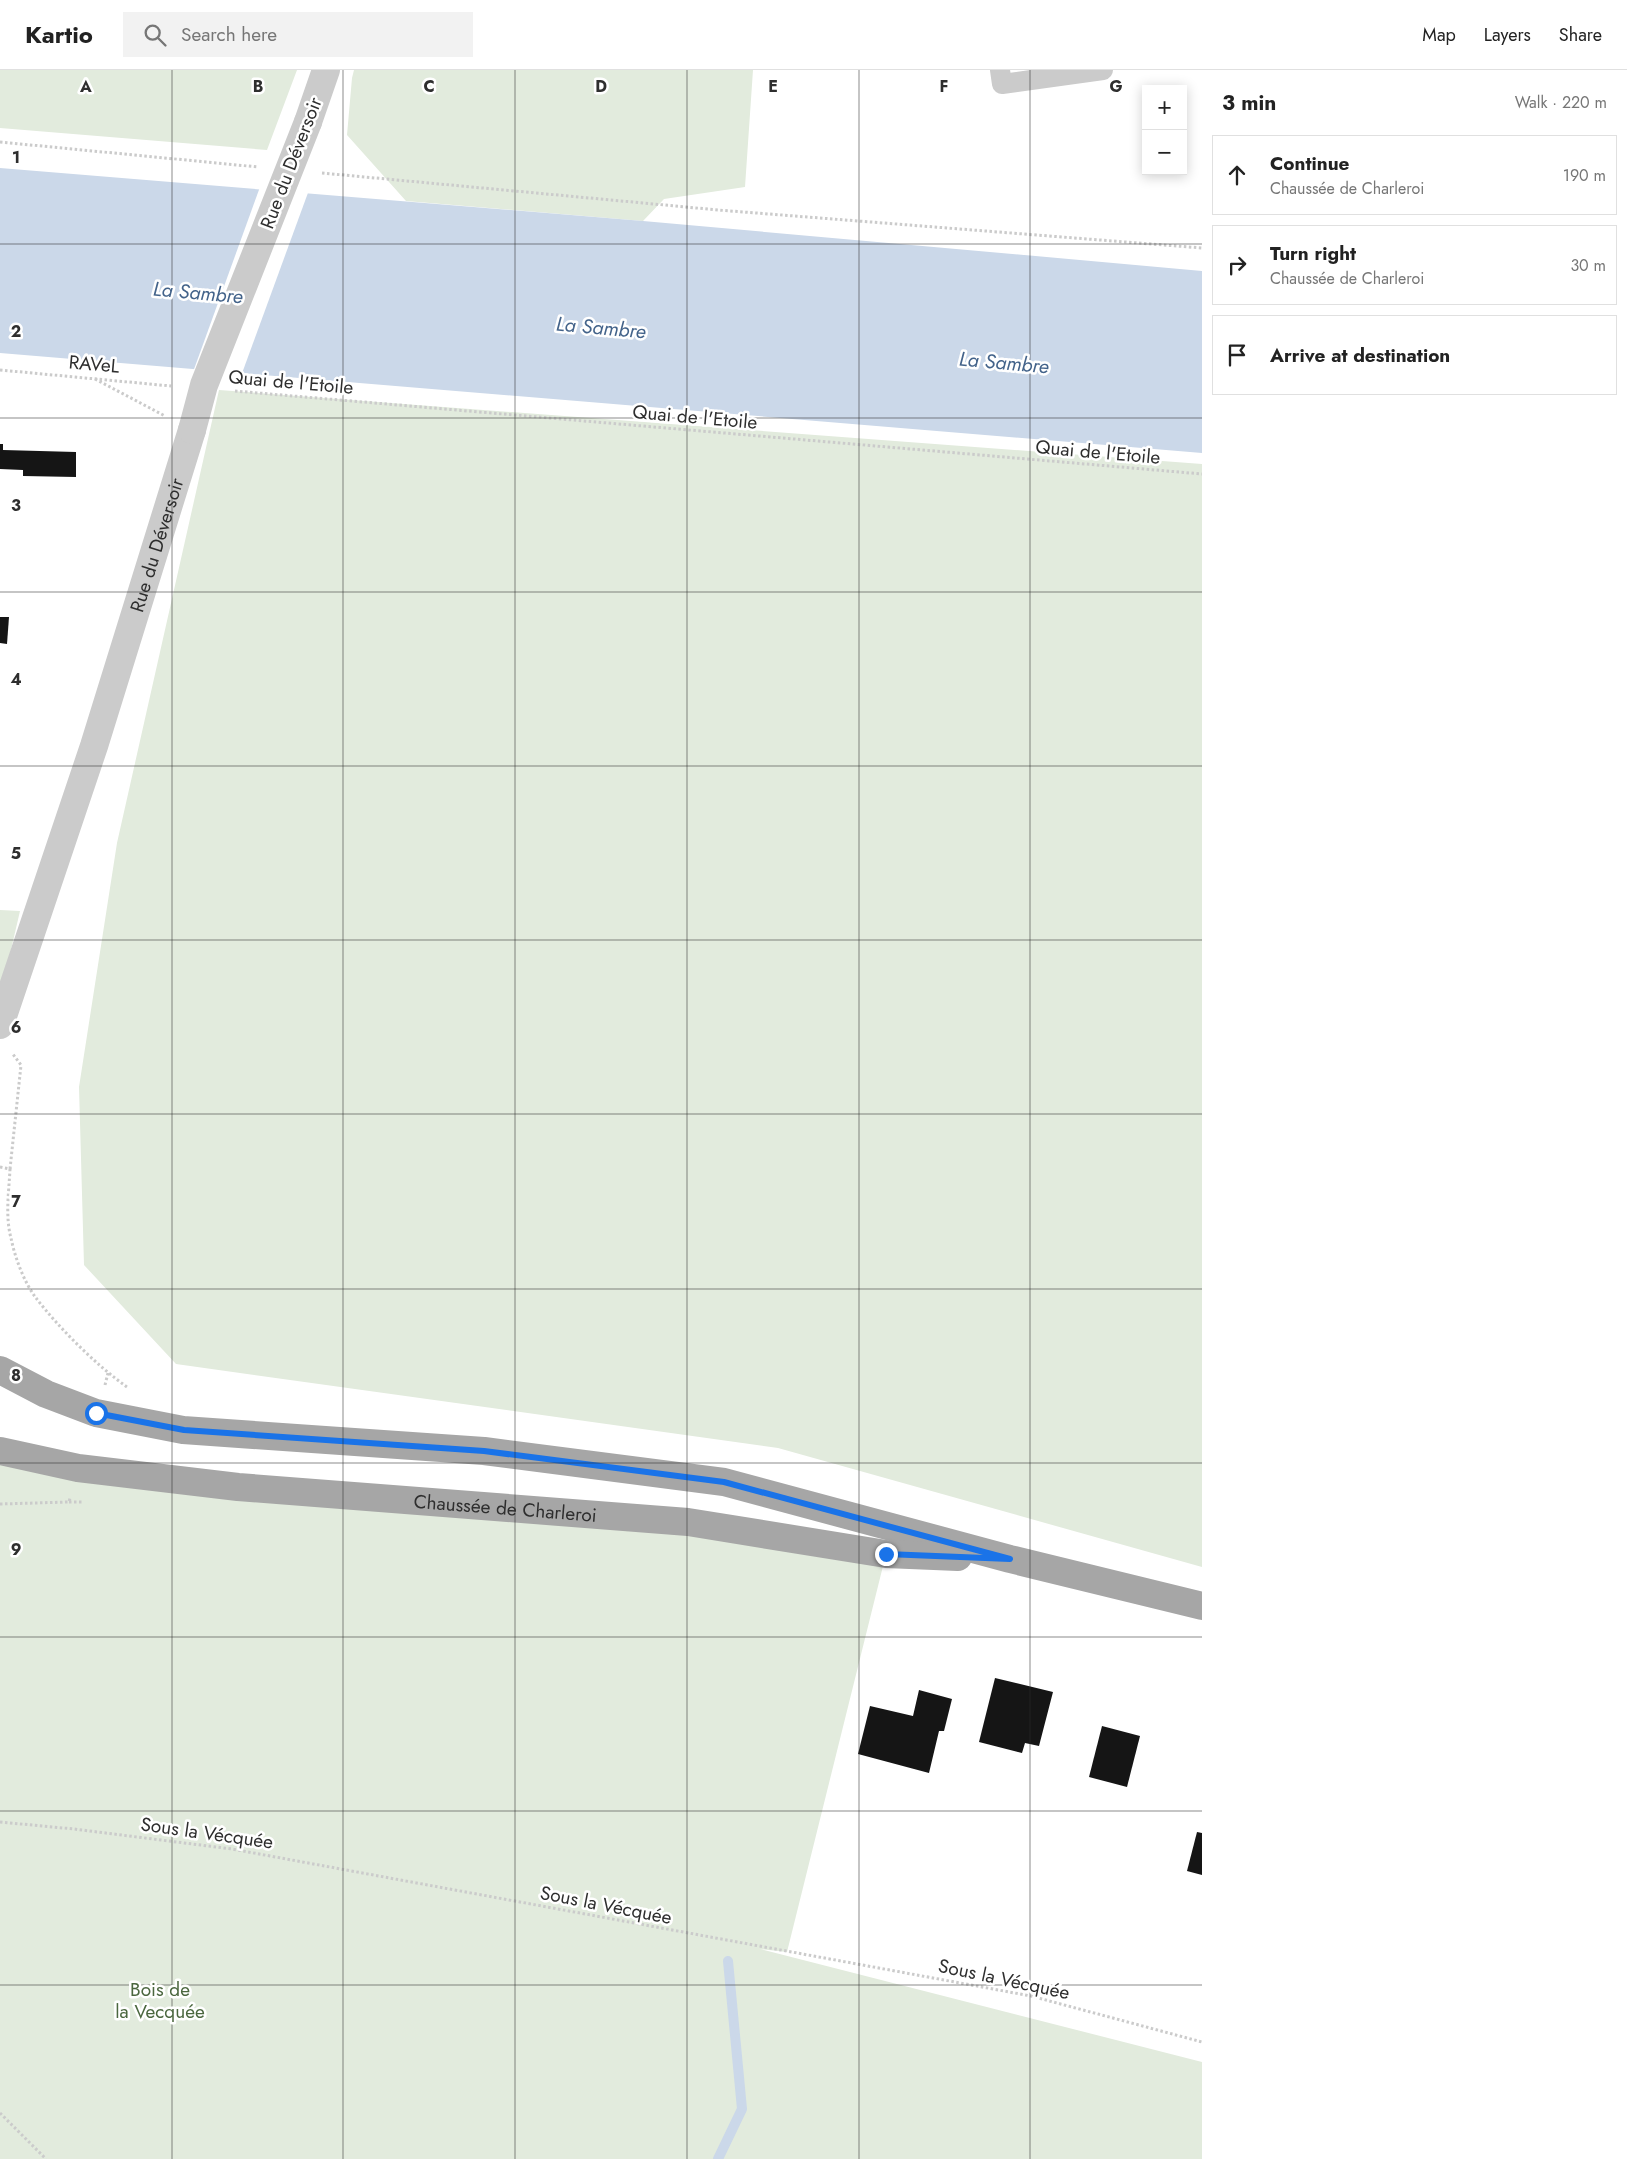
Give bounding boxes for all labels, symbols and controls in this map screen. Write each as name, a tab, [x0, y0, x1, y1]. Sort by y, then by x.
search box	[123, 12, 473, 57]
text: Kartio	[25, 17, 93, 52]
icon: search	[141, 21, 169, 49]
text: Search here	[181, 21, 277, 48]
text: Map	[1422, 22, 1456, 48]
text: Layers	[1484, 22, 1531, 48]
text: Share	[1559, 22, 1602, 48]
text: A	[79, 75, 92, 98]
text: B	[253, 75, 263, 98]
text: C	[423, 75, 435, 98]
text: D	[595, 75, 607, 98]
text: E	[768, 75, 778, 98]
text: F	[940, 75, 948, 98]
text: G	[1109, 75, 1123, 98]
map controls	[1142, 85, 1187, 175]
button: +	[1142, 85, 1187, 130]
text: 3 min	[1222, 88, 1276, 118]
text: Walk · 220 m	[1515, 91, 1607, 114]
street label: Rue du Déversoir	[253, 93, 329, 233]
button: −	[1142, 130, 1187, 175]
text: 1	[12, 146, 20, 169]
text: Continue	[1270, 150, 1349, 177]
icon: ahead	[1223, 161, 1251, 189]
text: 190 m	[1563, 164, 1606, 187]
text: Chaussée de Charleroi	[1270, 177, 1424, 200]
text: Turn right	[1270, 240, 1356, 267]
icon: right	[1223, 251, 1251, 279]
text: 30 m	[1570, 254, 1606, 277]
text: Chaussée de Charleroi	[1270, 267, 1424, 290]
water label: La Sambre	[152, 275, 244, 311]
water label: La Sambre	[555, 310, 647, 346]
text: 2	[11, 320, 21, 343]
icon: arrive	[1223, 341, 1251, 369]
text: Arrive at destination	[1270, 342, 1450, 369]
water label: La Sambre	[958, 345, 1050, 381]
street label: RAVeL	[68, 348, 121, 380]
street label: Quai de l'Etoile	[227, 363, 355, 401]
street label: Quai de l'Etoile	[631, 398, 759, 436]
street label: Quai de l'Etoile	[1034, 433, 1162, 471]
street label: Rue du Déversoir	[123, 474, 190, 615]
text: 3	[11, 494, 21, 517]
text: 4	[10, 668, 22, 691]
text: 5	[11, 842, 21, 865]
text: 6	[11, 1016, 21, 1039]
text: 7	[11, 1190, 21, 1213]
text: 8	[11, 1364, 21, 1387]
route start	[85, 1402, 108, 1425]
street label: Chaussée de Charleroi	[413, 1487, 598, 1528]
text: 9	[11, 1538, 21, 1561]
route end	[875, 1543, 898, 1566]
street label: Sous la Vécquée	[139, 1810, 275, 1856]
street label: Sous la Vécquée	[538, 1879, 674, 1931]
street label: Sous la Vécquée	[936, 1952, 1072, 2006]
park label: Bois de la Vecquée	[115, 1976, 205, 2025]

